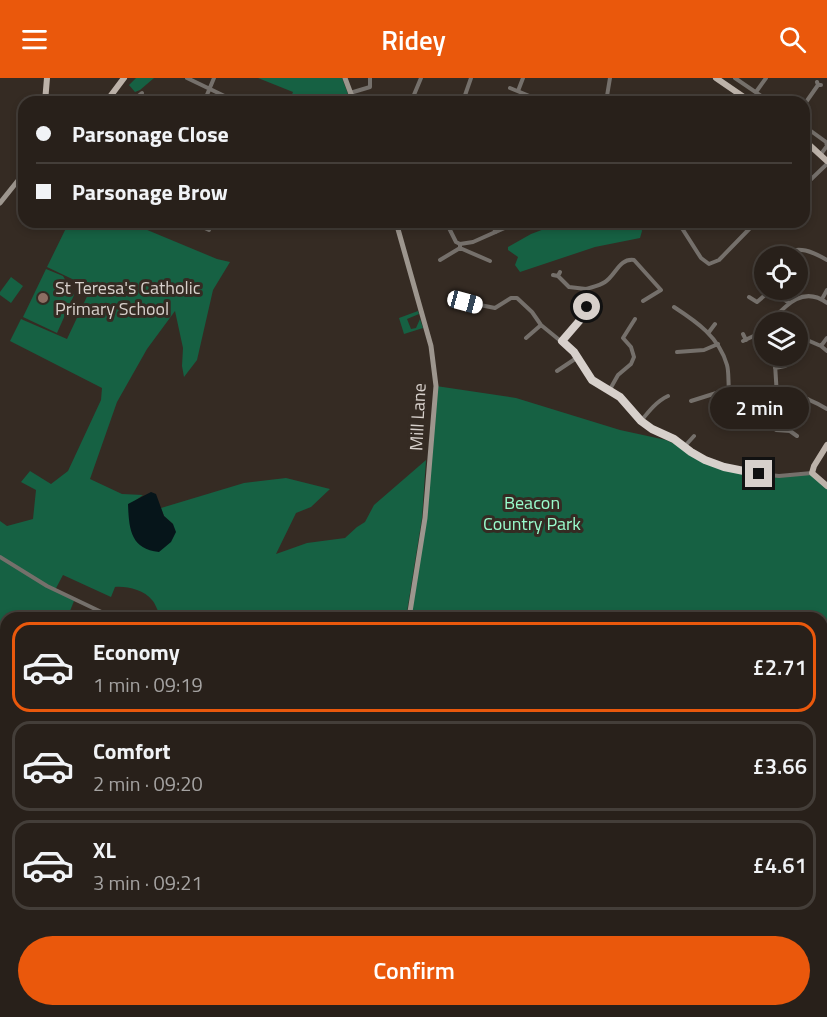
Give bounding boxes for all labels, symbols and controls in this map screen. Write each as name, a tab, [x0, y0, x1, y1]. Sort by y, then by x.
text: Ridey	[381, 19, 446, 60]
icon: menu	[18, 23, 51, 56]
icon: search	[776, 23, 809, 56]
text: Parsonage Close	[72, 117, 229, 151]
text: Parsonage Brow	[72, 175, 228, 209]
map controls	[754, 246, 808, 366]
button: locate	[754, 246, 808, 300]
place label: St Teresa's Catholic Primary School	[55, 274, 201, 322]
car	[445, 289, 485, 315]
marker: St Teresa's Catholic Primary School	[36, 291, 50, 305]
route start	[573, 293, 600, 320]
button: layers	[754, 312, 808, 366]
street label: Mill Lane	[402, 382, 433, 452]
callout: 2 min	[710, 387, 808, 429]
text: 2 min	[735, 392, 784, 423]
route end	[745, 460, 772, 487]
park label: Beacon Country Park	[483, 489, 581, 537]
text: Economy	[93, 635, 180, 669]
icon: car	[21, 640, 75, 694]
text: £2.71	[752, 650, 807, 684]
text: 1 min · 09:19	[93, 669, 203, 700]
text: Comfort	[93, 734, 171, 768]
icon: car	[21, 739, 75, 793]
text: £3.66	[752, 749, 807, 783]
text: 2 min · 09:20	[93, 768, 203, 799]
text: XL	[93, 833, 116, 867]
icon: car	[21, 838, 75, 892]
text: £4.61	[752, 848, 807, 882]
text: 3 min · 09:21	[93, 867, 203, 898]
button: Confirm	[18, 936, 810, 1005]

